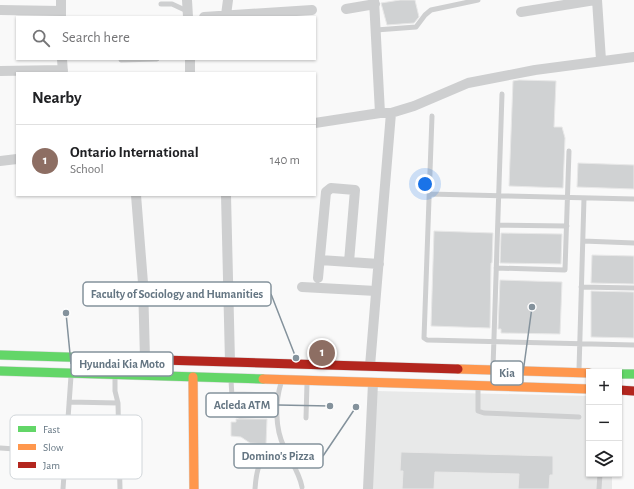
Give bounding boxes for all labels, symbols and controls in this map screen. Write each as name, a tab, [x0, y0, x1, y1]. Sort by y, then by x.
search box	[16, 16, 316, 60]
icon: search	[30, 27, 52, 49]
text: Search here	[62, 30, 130, 45]
text: Nearby	[32, 89, 82, 106]
text: Ontario International	[70, 145, 199, 160]
text: 1	[43, 154, 47, 167]
text: 140 m	[270, 154, 300, 167]
text: School	[70, 163, 104, 176]
your location	[415, 174, 435, 194]
callout: Faculty of Sociology and Humanities	[83, 282, 271, 306]
text: Faculty of Sociology and Humanities	[91, 288, 264, 301]
pin: 1	[309, 338, 335, 368]
callout: Hyundai Kia Moto	[71, 352, 173, 376]
text: Hyundai Kia Moto	[79, 358, 165, 371]
callout: Kia	[491, 361, 523, 385]
text: Kia	[499, 367, 515, 379]
map controls	[586, 369, 622, 477]
button: +	[586, 369, 622, 405]
callout: Acleda ATM	[206, 393, 278, 417]
text: Acleda ATM	[214, 399, 270, 411]
button: −	[586, 405, 622, 441]
legend	[10, 415, 142, 479]
text: Fast	[43, 424, 61, 435]
button: layers	[586, 441, 622, 477]
text: Slow	[43, 442, 64, 453]
callout: Domino's Pizza	[234, 444, 323, 468]
text: Domino's Pizza	[242, 450, 315, 462]
text: Jam	[43, 460, 60, 471]

